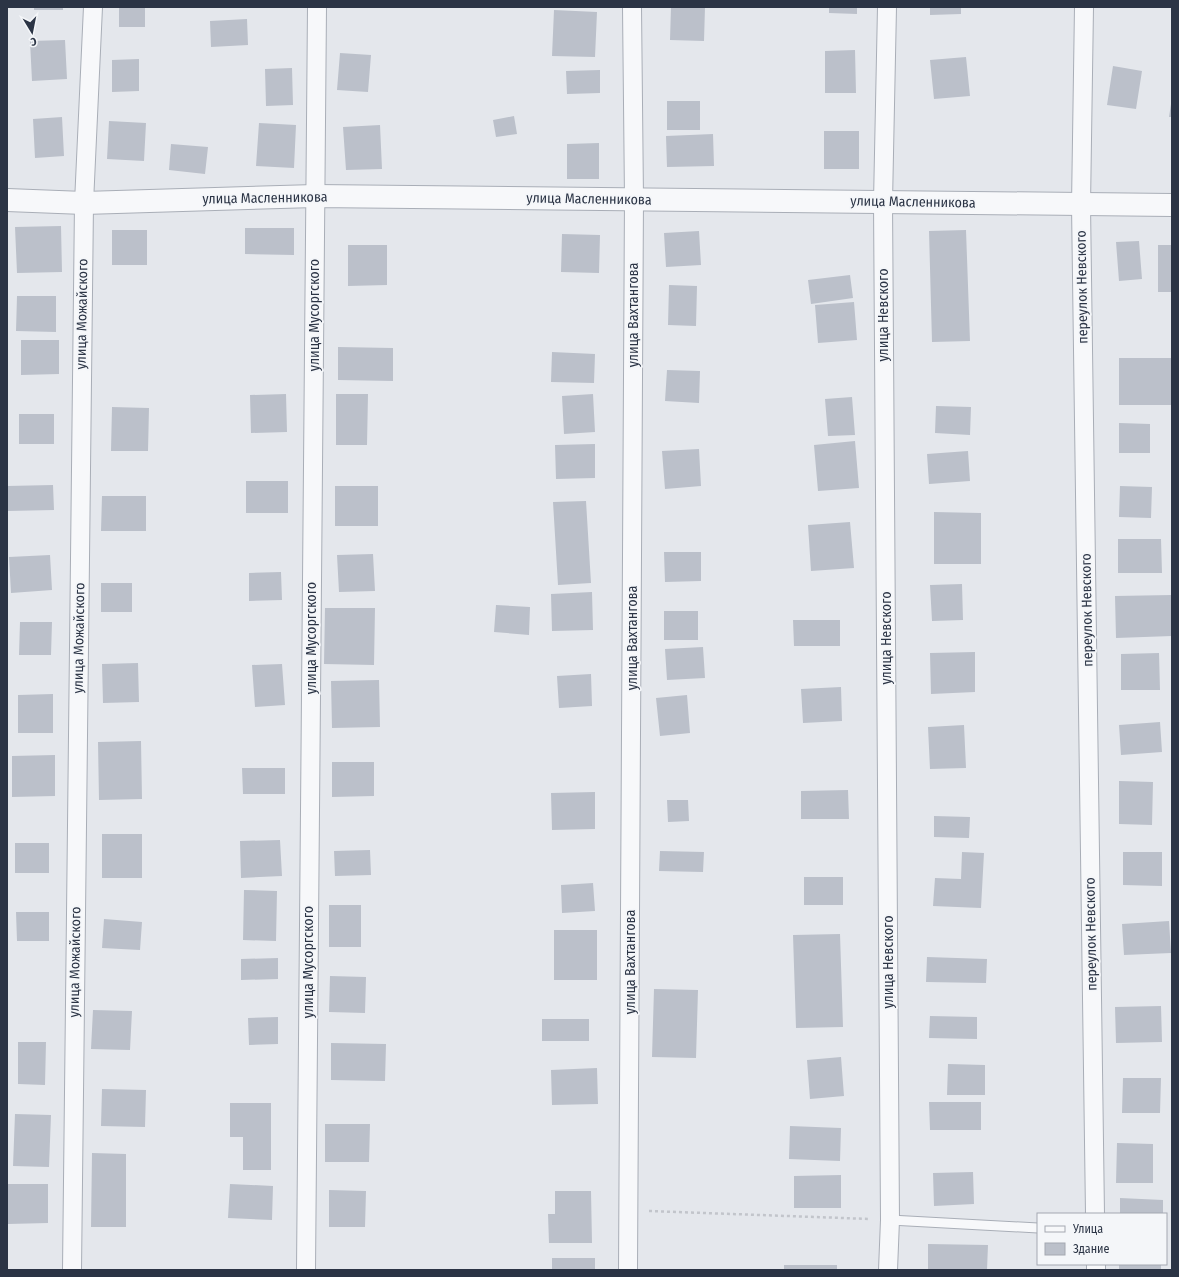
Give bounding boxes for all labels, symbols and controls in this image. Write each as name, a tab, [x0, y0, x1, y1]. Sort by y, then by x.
north arrow	[12, 12, 52, 52]
text: С	[29, 34, 38, 48]
street label: улица Масленникова	[202, 188, 328, 208]
street label: улица Масленникова	[526, 189, 652, 209]
street label: улица Масленникова	[850, 192, 976, 212]
street label: переулок Невского	[1073, 230, 1091, 344]
street label: улица Можайского	[73, 258, 91, 370]
street label: улица Мусоргского	[306, 259, 323, 371]
street label: улица Вахтангова	[625, 263, 642, 367]
street label: улица Невского	[875, 269, 892, 361]
street label: переулок Невского	[1078, 553, 1096, 667]
street label: улица Можайского	[70, 582, 88, 694]
street label: улица Мусоргского	[303, 582, 320, 694]
street label: улица Вахтангова	[624, 586, 641, 690]
street label: улица Невского	[878, 592, 895, 684]
street label: переулок Невского	[1082, 877, 1100, 991]
street label: улица Можайского	[66, 906, 84, 1018]
street label: улица Мусоргского	[300, 906, 317, 1018]
street label: улица Вахтангова	[622, 910, 639, 1014]
street label: улица Невского	[880, 916, 897, 1008]
legend	[1037, 1213, 1167, 1265]
text: Улица	[1072, 1222, 1103, 1236]
text: Здание	[1073, 1242, 1109, 1256]

